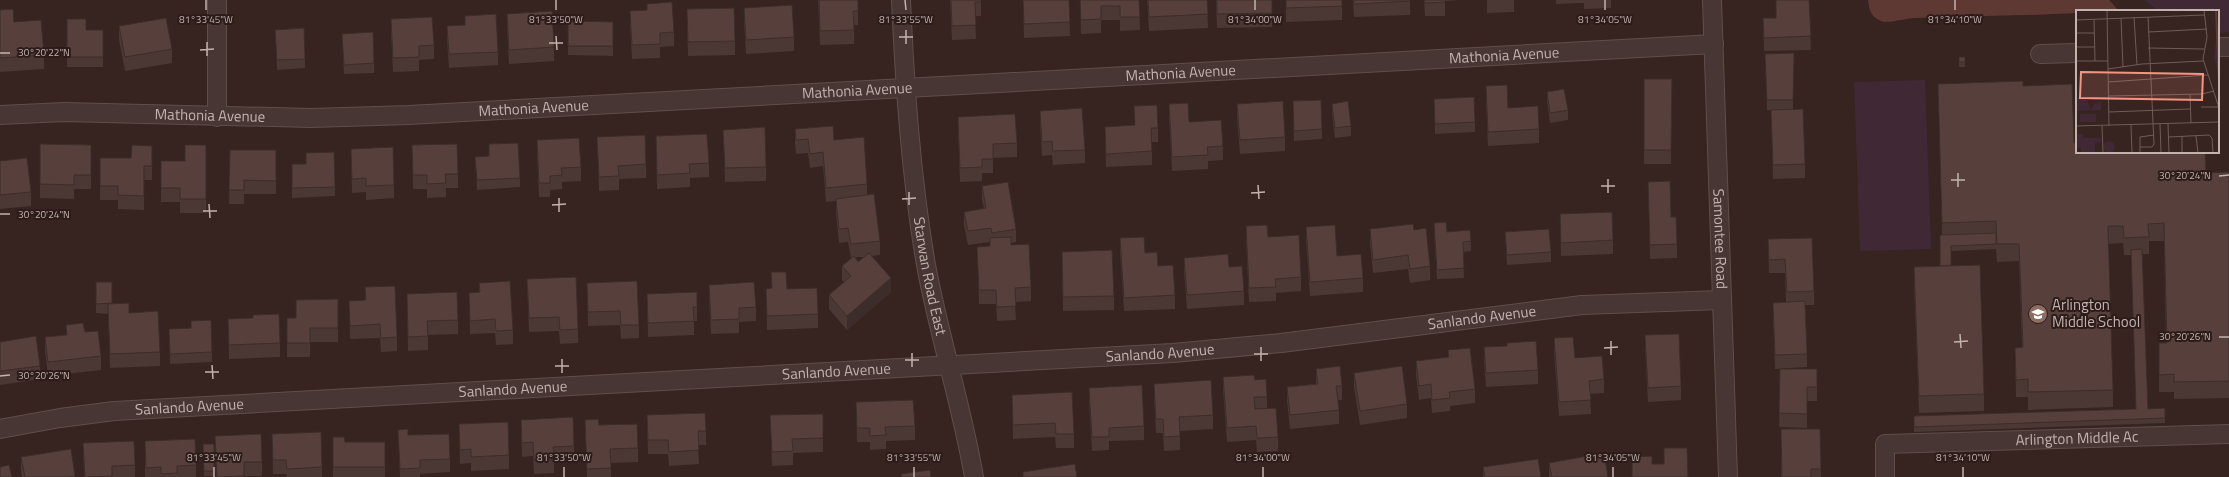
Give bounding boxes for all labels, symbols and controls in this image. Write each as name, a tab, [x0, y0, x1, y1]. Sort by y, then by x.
inset map	[2076, 10, 2219, 153]
text: 81°33'45"W	[179, 12, 233, 27]
text: 81°33'50"W	[529, 12, 583, 27]
text: 81°33'55"W	[879, 12, 933, 27]
text: 81°34'00"W	[1228, 12, 1282, 27]
text: 81°34'05"W	[1578, 12, 1632, 27]
text: 81°34'10"W	[1928, 12, 1982, 27]
street label: Mathonia Avenue	[1448, 40, 1560, 69]
text: 30°20'22"N	[18, 45, 70, 60]
street label: Mathonia Avenue	[1125, 58, 1236, 87]
street label: Mathonia Avenue	[801, 76, 913, 105]
street label: Mathonia Avenue	[478, 93, 589, 122]
street label: Mathonia Avenue	[154, 102, 265, 128]
text: 30°20'24"N	[2159, 168, 2211, 183]
street label: Samontee Road	[1707, 188, 1734, 289]
text: 30°20'24"N	[18, 207, 70, 222]
street label: Starwan Road East	[908, 216, 953, 338]
place label: Arlington Middle School	[2052, 293, 2140, 333]
street label: Sanlando Avenue	[1426, 299, 1537, 335]
school or university icon: Arlington Middle School	[2027, 303, 2049, 325]
text: 30°20'26"N	[2159, 329, 2211, 344]
street label: Sanlando Avenue	[1105, 337, 1215, 368]
street label: Sanlando Avenue	[781, 356, 891, 385]
text: 30°20'26"N	[18, 368, 70, 383]
street label: Sanlando Avenue	[458, 374, 568, 403]
street label: Sanlando Avenue	[134, 392, 244, 421]
street label: Arlington Middle Ac	[2015, 425, 2139, 451]
text: 81°33'45"W	[187, 450, 241, 465]
text: 81°33'50"W	[537, 450, 591, 465]
text: 81°33'55"W	[887, 450, 941, 465]
text: 81°34'00"W	[1236, 450, 1290, 465]
text: 81°34'05"W	[1586, 450, 1640, 465]
text: 81°34'10"W	[1936, 450, 1990, 465]

